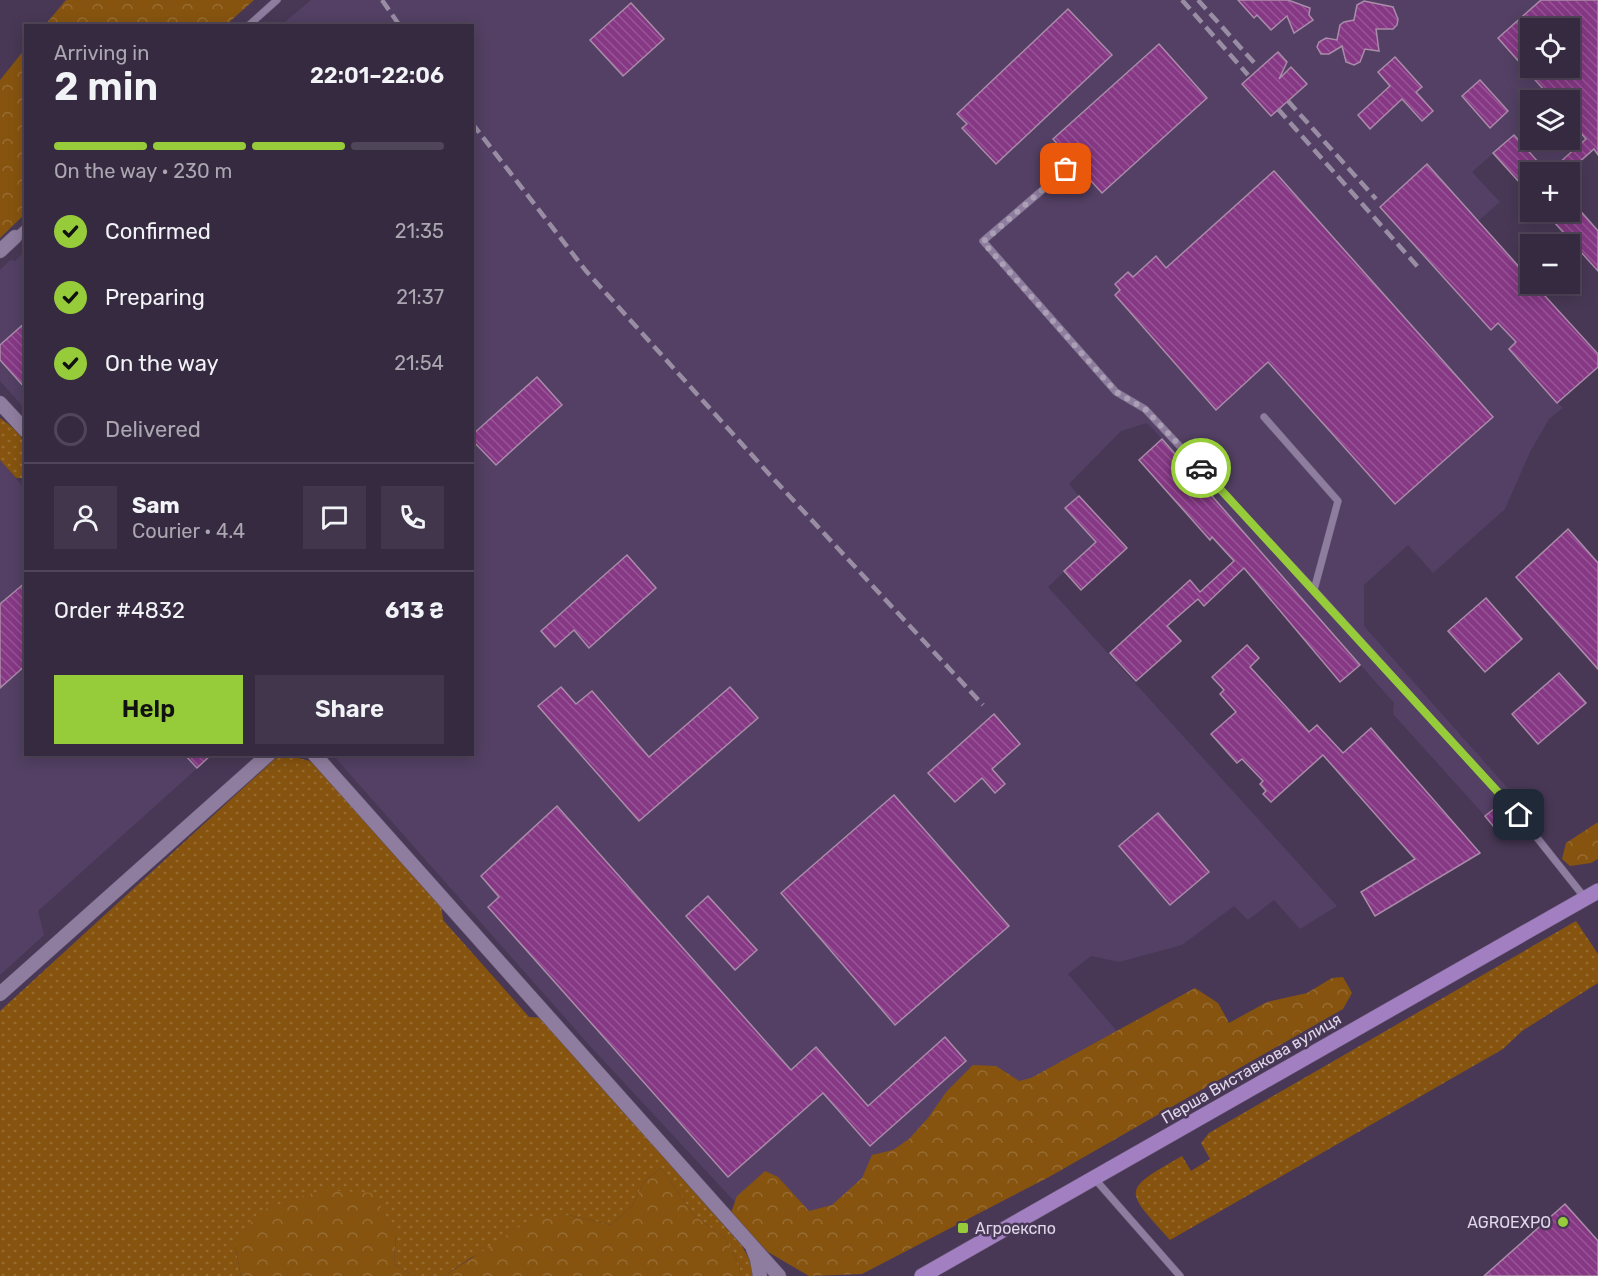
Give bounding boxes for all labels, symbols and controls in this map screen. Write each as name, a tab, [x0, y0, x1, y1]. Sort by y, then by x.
map controls	[1520, 18, 1580, 294]
button: locate	[1520, 18, 1580, 78]
text: Arriving in	[54, 41, 149, 65]
text: 22:01–22:06	[310, 62, 444, 89]
text: 2 min	[54, 64, 158, 110]
button: layers	[1520, 90, 1580, 150]
pin	[1040, 143, 1091, 194]
icon: bag	[1049, 152, 1082, 185]
text: On the way · 230 m	[54, 159, 232, 183]
button: +	[1520, 162, 1580, 222]
icon: check	[54, 215, 87, 248]
text: Confirmed	[105, 218, 211, 245]
text: 21:35	[395, 219, 444, 243]
button: −	[1520, 234, 1580, 294]
icon: check	[54, 281, 87, 314]
text: Preparing	[105, 284, 205, 311]
text: 21:37	[396, 285, 444, 309]
icon: check	[54, 347, 87, 380]
text: On the way	[105, 350, 219, 377]
text: 21:54	[394, 351, 444, 375]
text: Delivered	[105, 416, 201, 443]
courier	[1171, 438, 1231, 498]
icon: car	[1185, 452, 1218, 485]
button: person	[54, 486, 117, 549]
button: chat	[303, 486, 366, 549]
button: phone	[381, 486, 444, 549]
text: Sam	[132, 492, 180, 519]
text: Courier · 4.4	[132, 519, 245, 543]
text: Order #4832	[54, 597, 185, 624]
text: 613 ₴	[385, 597, 444, 624]
button: Help	[54, 675, 243, 744]
button: Share	[255, 675, 444, 744]
pin	[1493, 789, 1544, 840]
icon: home	[1502, 798, 1535, 831]
street label: Перша Виставкова вулиця	[1158, 1009, 1345, 1128]
place label: AGROEXPO	[1467, 1213, 1551, 1232]
marker: AGROEXPO	[1556, 1215, 1570, 1229]
place label: Агроекспо	[975, 1219, 1056, 1238]
marker: Агроекспо	[956, 1221, 970, 1235]

